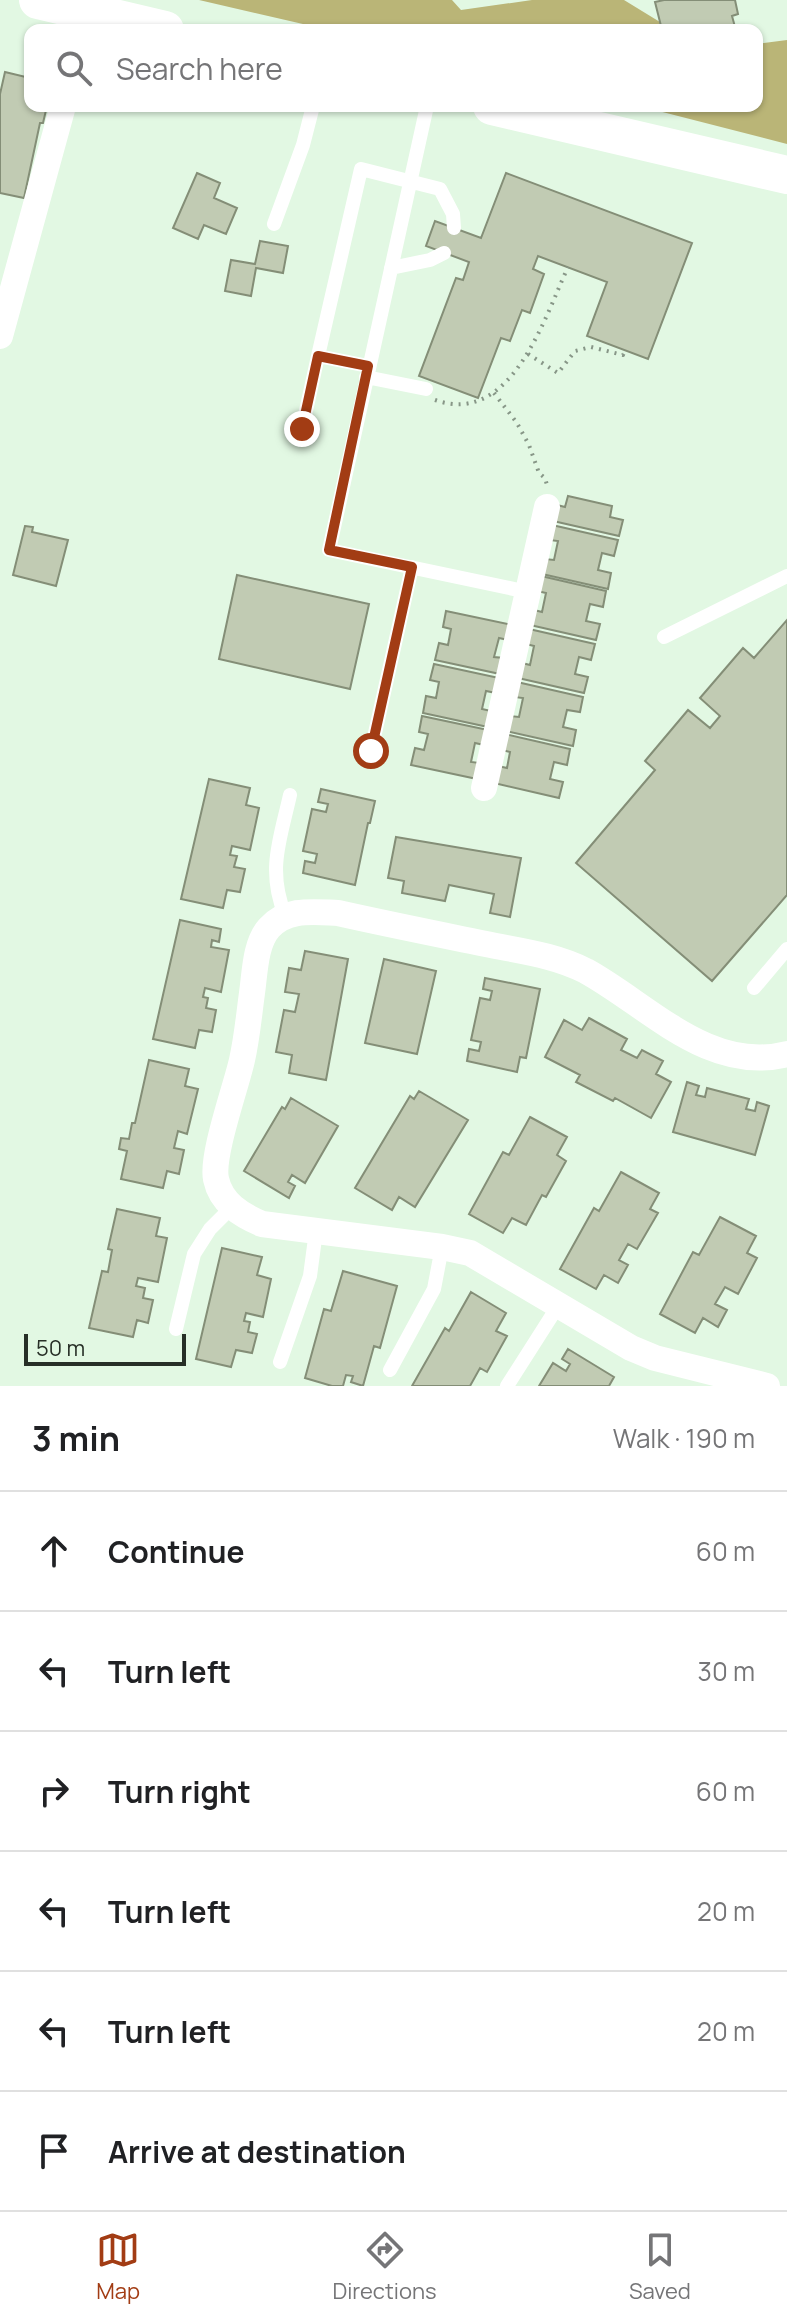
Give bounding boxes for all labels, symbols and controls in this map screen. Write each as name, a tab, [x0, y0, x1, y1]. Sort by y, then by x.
search box	[24, 24, 763, 112]
icon: search	[52, 46, 96, 90]
text: Search here	[116, 48, 283, 89]
route end	[284, 411, 320, 447]
route start	[353, 733, 389, 769]
scale bar	[24, 1330, 186, 1366]
text: 50 m	[36, 1333, 85, 1363]
text: 3 min	[32, 1415, 120, 1461]
text: Walk · 190 m	[613, 1420, 755, 1456]
icon: ahead	[32, 1529, 76, 1573]
text: Continue	[108, 1531, 244, 1572]
text: 60 m	[696, 1533, 755, 1569]
icon: left	[32, 1649, 76, 1693]
text: Turn left	[108, 1651, 231, 1692]
text: 30 m	[698, 1653, 755, 1689]
icon: right	[32, 1769, 76, 1813]
text: Turn right	[108, 1771, 251, 1812]
text: 60 m	[696, 1773, 755, 1809]
icon: left	[32, 1889, 76, 1933]
text: Turn left	[108, 1891, 231, 1932]
text: 20 m	[697, 1893, 755, 1929]
icon: left	[32, 2009, 76, 2053]
text: Turn left	[108, 2011, 231, 2052]
text: 20 m	[697, 2013, 755, 2049]
icon: arrive	[32, 2129, 76, 2173]
text: Arrive at destination	[108, 2131, 406, 2172]
tab: Map	[96, 2228, 140, 2306]
tab: Directions	[332, 2228, 437, 2306]
tab: Saved	[629, 2228, 691, 2306]

